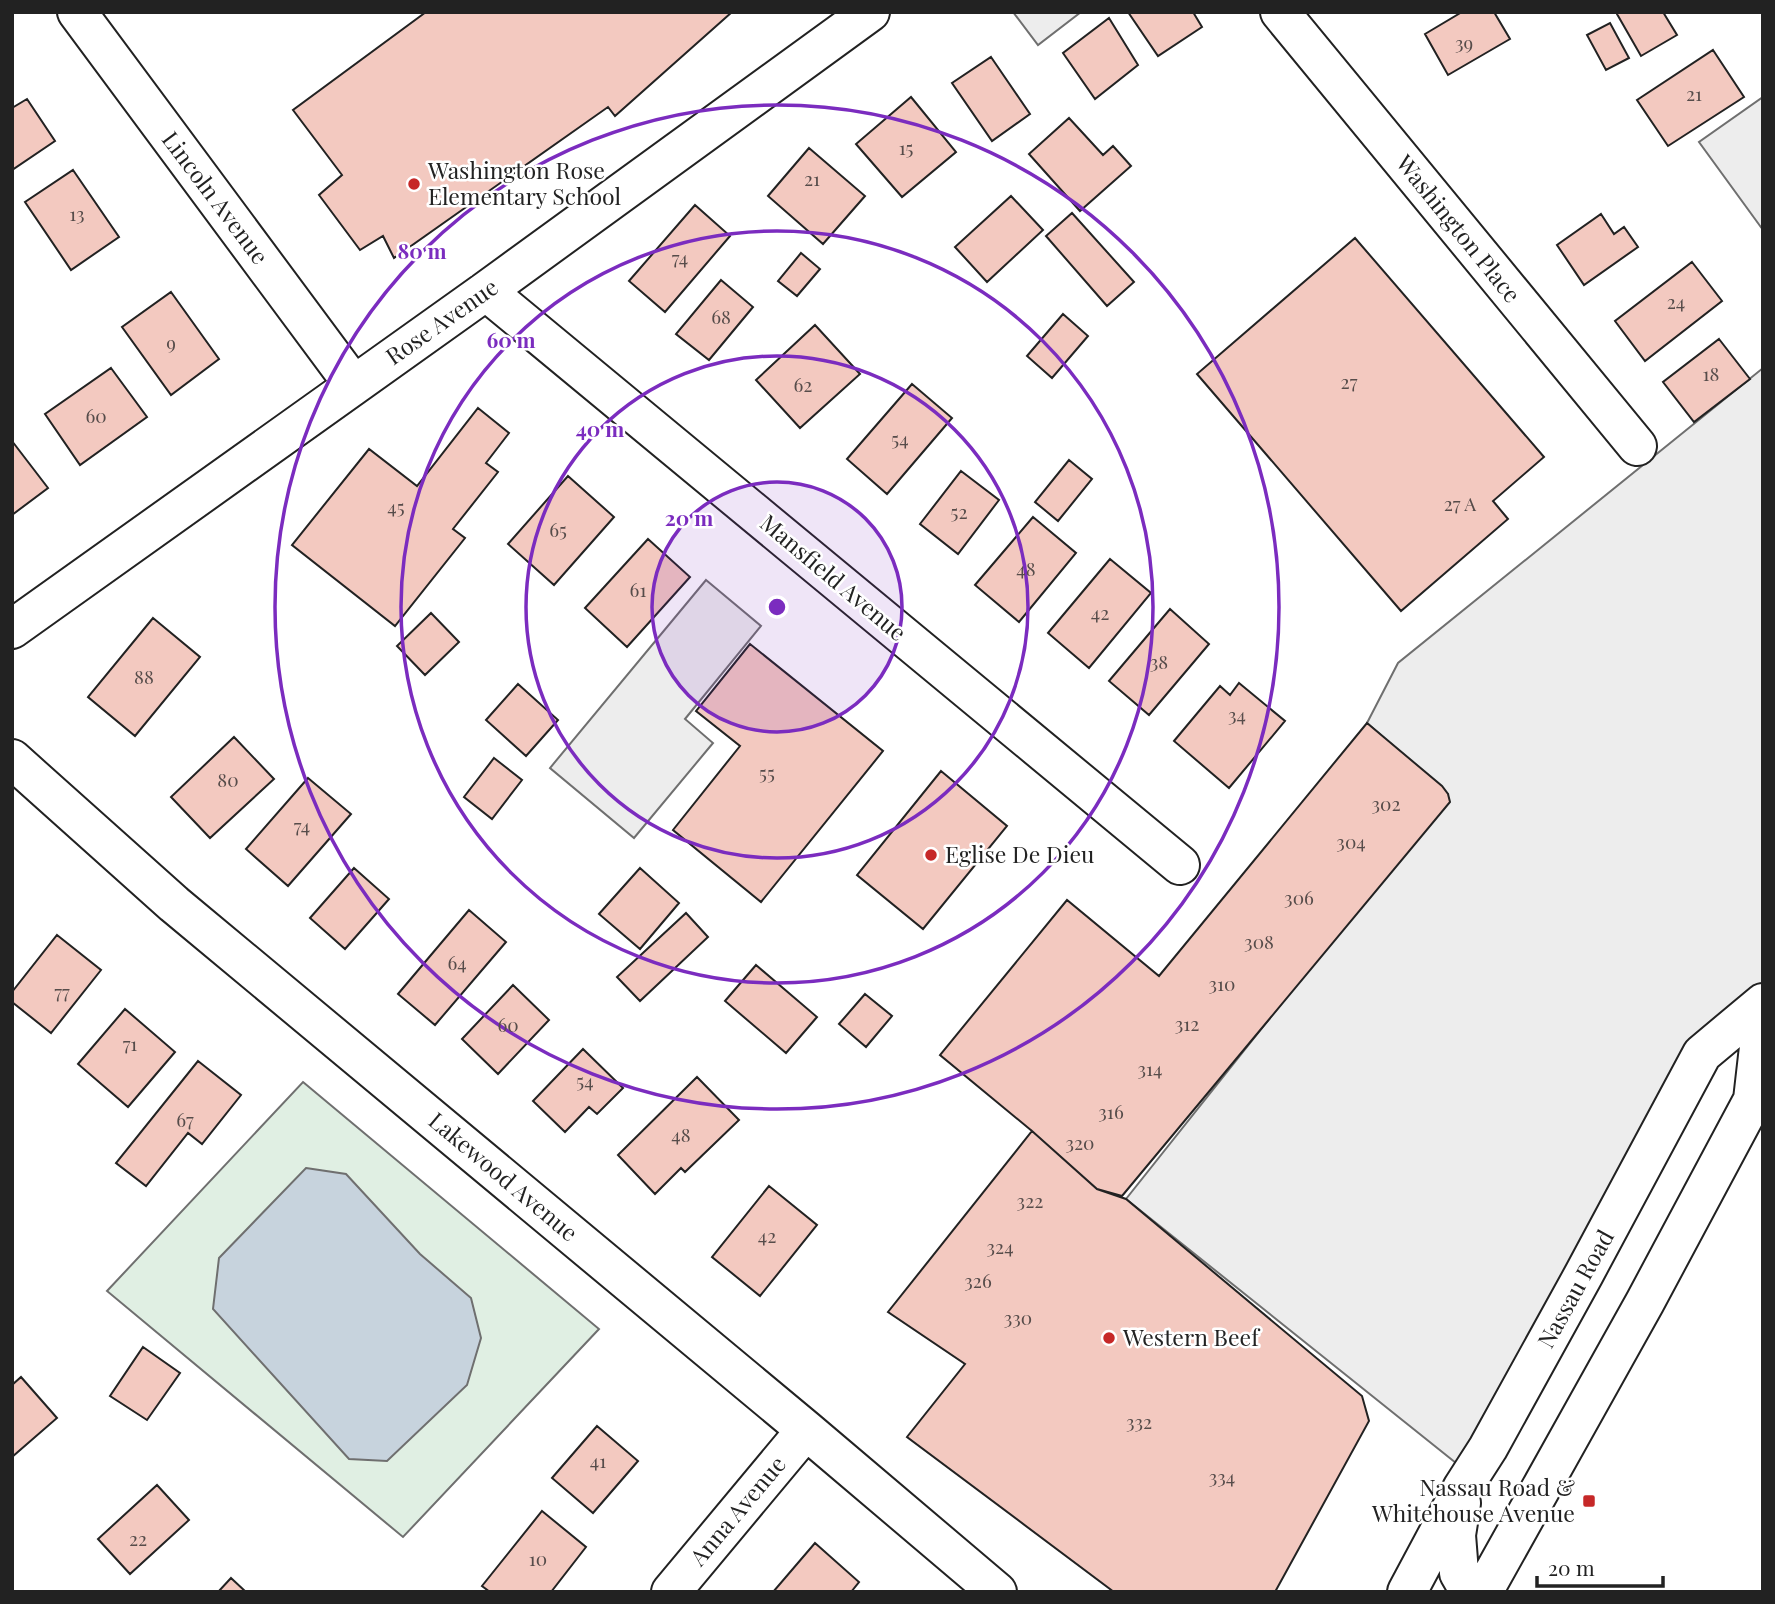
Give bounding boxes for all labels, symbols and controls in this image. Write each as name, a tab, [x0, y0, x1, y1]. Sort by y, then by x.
house number: 39	[1455, 29, 1473, 55]
house number: 21	[1686, 80, 1702, 106]
street label: Lincoln Avenue	[156, 124, 276, 270]
house number: 15	[899, 134, 913, 160]
street label: Washington Place	[1389, 147, 1528, 308]
place label: Washington Rose Elementary School	[427, 154, 621, 211]
house number: 21	[804, 165, 820, 191]
marker: Washington Rose Elementary School	[406, 176, 422, 192]
house number: 13	[69, 200, 85, 226]
text: 80 m	[397, 236, 447, 264]
house number: 74	[672, 244, 688, 270]
street label: Rose Avenue	[379, 271, 503, 371]
house number: 24	[1667, 288, 1685, 314]
house number: 68	[711, 303, 731, 329]
text: 60 m	[486, 325, 536, 353]
house number: 9	[166, 329, 176, 355]
house number: 18	[1703, 360, 1719, 386]
house number: 27	[1341, 368, 1358, 394]
house number: 62	[794, 371, 812, 397]
house number: 60	[85, 402, 107, 428]
text: 40 m	[576, 414, 624, 442]
house number: 54	[891, 425, 909, 451]
house number: 27 A	[1444, 490, 1477, 516]
house number: 45	[387, 493, 405, 519]
house number: 52	[951, 498, 968, 524]
text: 20 m	[665, 503, 713, 531]
street label: Mansfield Avenue	[754, 507, 914, 647]
house number: 65	[549, 516, 567, 542]
house number: 48	[1016, 555, 1036, 581]
house number: 61	[630, 576, 646, 602]
centre of rings	[765, 595, 789, 619]
house number: 42	[1091, 599, 1109, 625]
house number: 38	[1150, 648, 1168, 674]
house number: 88	[134, 663, 154, 689]
house number: 34	[1228, 701, 1246, 727]
house number: 55	[759, 759, 775, 785]
house number: 80	[217, 766, 239, 792]
house number: 302	[1371, 790, 1401, 816]
house number: 74	[294, 812, 310, 838]
house number: 304	[1336, 828, 1366, 854]
place label: Eglise De Dieu	[945, 838, 1094, 869]
marker: Eglise De Dieu	[923, 847, 939, 863]
house number: 306	[1284, 884, 1314, 910]
house number: 308	[1244, 928, 1274, 954]
house number: 64	[447, 949, 467, 975]
house number: 310	[1209, 970, 1236, 996]
house number: 77	[54, 978, 70, 1004]
house number: 312	[1175, 1010, 1199, 1036]
house number: 60	[497, 1011, 519, 1037]
house number: 71	[123, 1030, 137, 1056]
house number: 314	[1138, 1055, 1163, 1081]
house number: 54	[576, 1067, 594, 1093]
house number: 316	[1098, 1098, 1124, 1124]
street label: Lakewood Avenue	[423, 1104, 585, 1247]
house number: 67	[176, 1106, 194, 1132]
house number: 48	[671, 1121, 691, 1147]
house number: 320	[1065, 1129, 1095, 1155]
house number: 322	[1017, 1187, 1043, 1213]
house number: 42	[758, 1222, 776, 1248]
street label: Nassau Road	[1529, 1224, 1620, 1353]
house number: 324	[986, 1233, 1014, 1259]
house number: 326	[964, 1267, 992, 1293]
house number: 330	[1004, 1304, 1032, 1330]
place label: Western Beef	[1122, 1321, 1261, 1352]
marker: Western Beef	[1101, 1330, 1117, 1346]
house number: 332	[1126, 1408, 1152, 1434]
house number: 41	[590, 1447, 606, 1473]
street label: Anna Avenue	[681, 1449, 792, 1572]
house number: 334	[1209, 1463, 1235, 1489]
place label: Nassau Road & Whitehouse Avenue	[1371, 1471, 1575, 1528]
marker: Nassau Road & Whitehouse Avenue	[1581, 1493, 1597, 1509]
house number: 22	[129, 1525, 147, 1551]
scale bar	[1537, 1544, 1663, 1588]
house number: 10	[529, 1545, 547, 1571]
text: 20 m	[1548, 1553, 1595, 1581]

